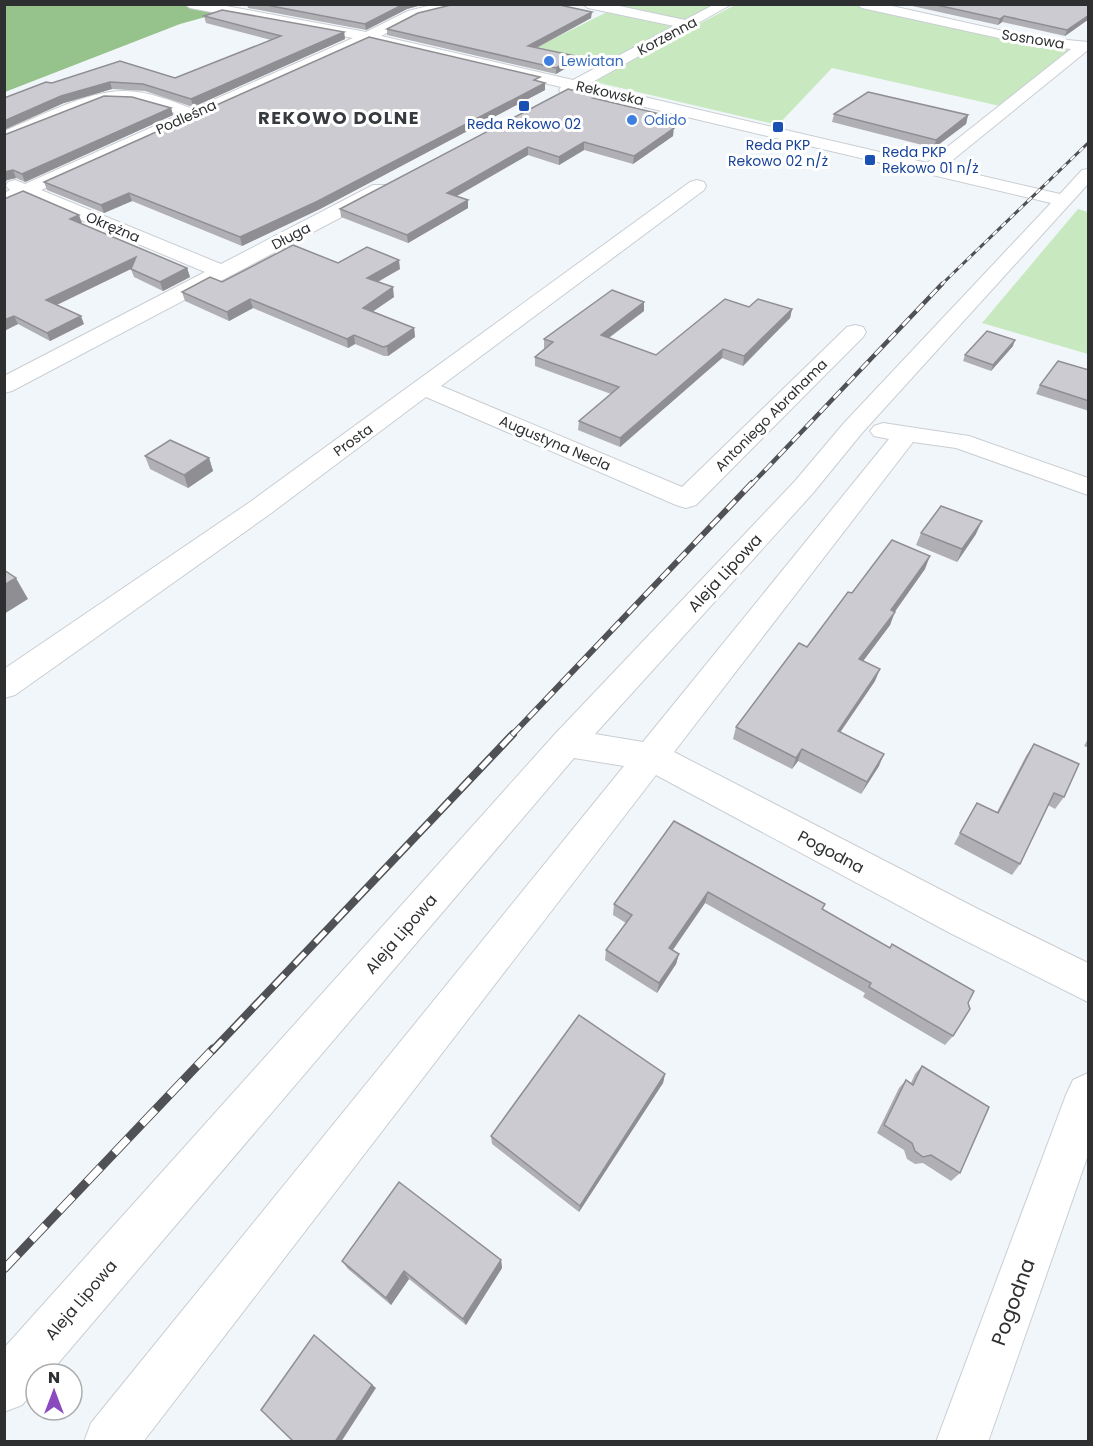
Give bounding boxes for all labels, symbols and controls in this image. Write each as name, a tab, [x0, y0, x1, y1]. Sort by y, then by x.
street label: Korzenna	[634, 12, 700, 60]
street label: Sosnowa	[1000, 24, 1066, 54]
place label: Lewiatan	[561, 51, 624, 71]
marker: Lewiatan	[542, 54, 556, 68]
street label: Rekowska	[574, 76, 646, 110]
street label: Podleśna	[153, 95, 219, 139]
marker: Reda Rekowo 02	[517, 99, 531, 113]
district label: REKOWO DOLNE	[258, 105, 420, 130]
place label: Odido	[644, 110, 686, 130]
marker: Odido	[625, 113, 639, 127]
place label: Reda Rekowo 02	[467, 114, 581, 134]
marker: Reda PKP Rekowo 02 n/ż	[771, 120, 785, 134]
place label: Reda PKP Rekowo 02 n/ż	[728, 135, 828, 171]
place label: Reda PKP Rekowo 01 n/ż	[882, 142, 979, 178]
marker: Reda PKP Rekowo 01 n/ż	[863, 153, 877, 167]
street label: Okrężna	[83, 207, 143, 247]
street label: Długa	[268, 217, 314, 255]
street label: Antoniego Abrahama	[710, 354, 832, 476]
street label: Augustyna Necla	[496, 411, 614, 475]
street label: Prosta	[329, 419, 377, 461]
street label: Aleja Lipowa	[683, 529, 767, 617]
street label: Pogodna	[794, 825, 868, 879]
street label: Aleja Lipowa	[360, 889, 442, 979]
street label: Aleja Lipowa	[40, 1255, 122, 1345]
street label: Pogodna	[984, 1255, 1042, 1349]
north arrow	[24, 1362, 84, 1422]
text: N	[48, 1366, 60, 1389]

